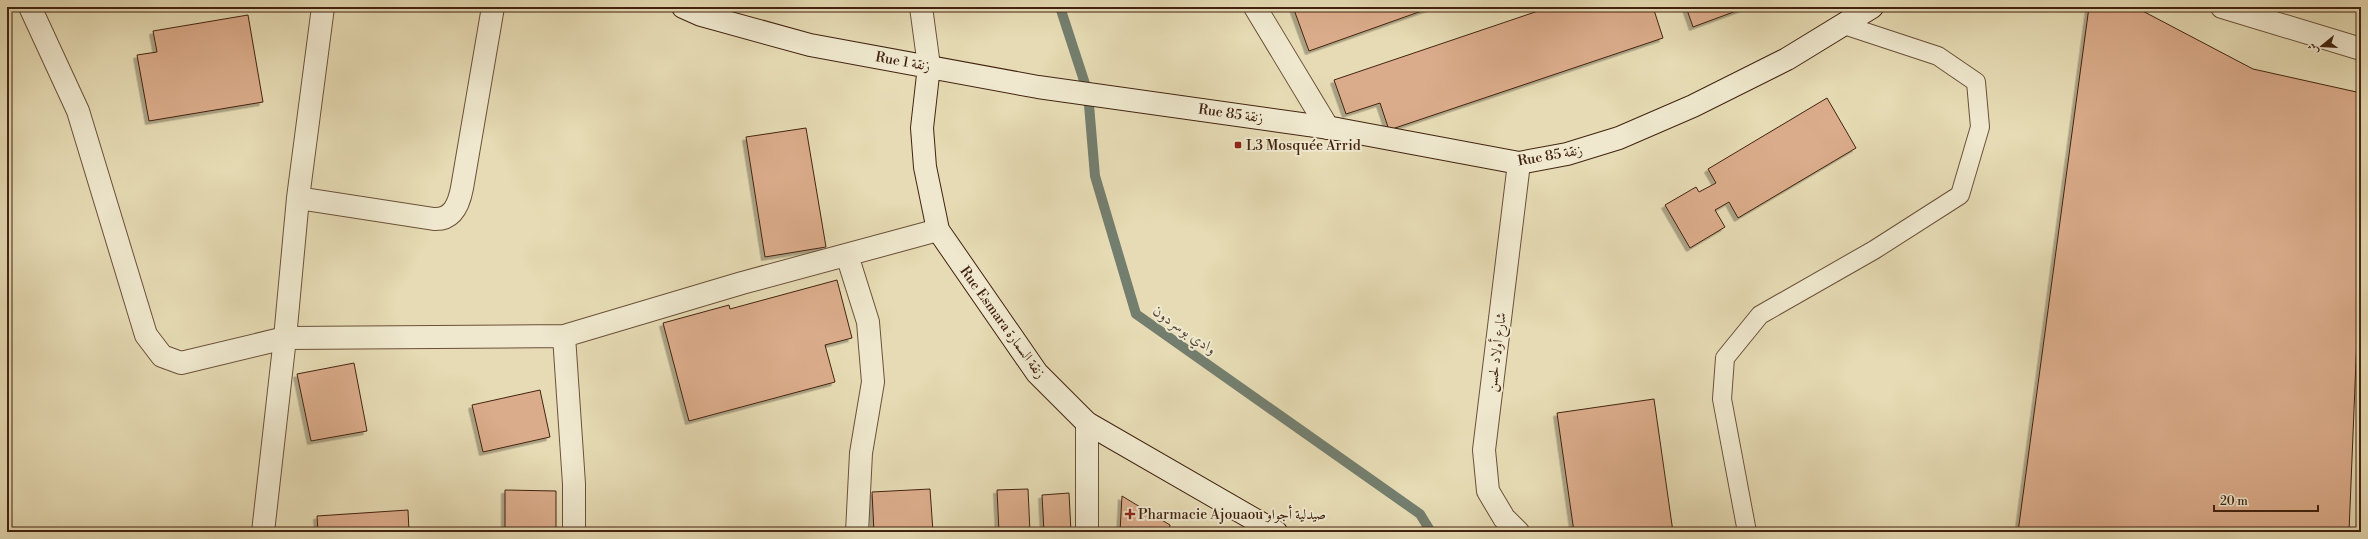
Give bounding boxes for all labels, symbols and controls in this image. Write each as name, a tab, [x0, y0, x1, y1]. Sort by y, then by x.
north arrow	[2302, 26, 2342, 66]
text: ش	[2305, 41, 2322, 56]
street label: Rue زنقة 1	[874, 48, 932, 76]
street label: Rue 85 زنقة	[1197, 101, 1265, 127]
place label: L3 Mosquée Arrid	[1246, 137, 1361, 155]
marker: L3 Mosquée Arrid	[1233, 140, 1243, 150]
street label: Rue 85 زنقة	[1516, 141, 1584, 171]
street label: Rue Esmara زنقة السمارة	[955, 263, 1049, 382]
water label: وادي بوسردون	[1148, 302, 1220, 361]
street label: شارع أولاد لحسن	[1481, 311, 1513, 393]
scale bar	[2214, 487, 2318, 513]
text: 20 m	[2220, 494, 2248, 509]
place label: Pharmacie Ajouaou صيدلية أجواو	[1138, 504, 1326, 524]
marker: Pharmacie Ajouaou صيدلية أجواو	[1125, 509, 1135, 519]

